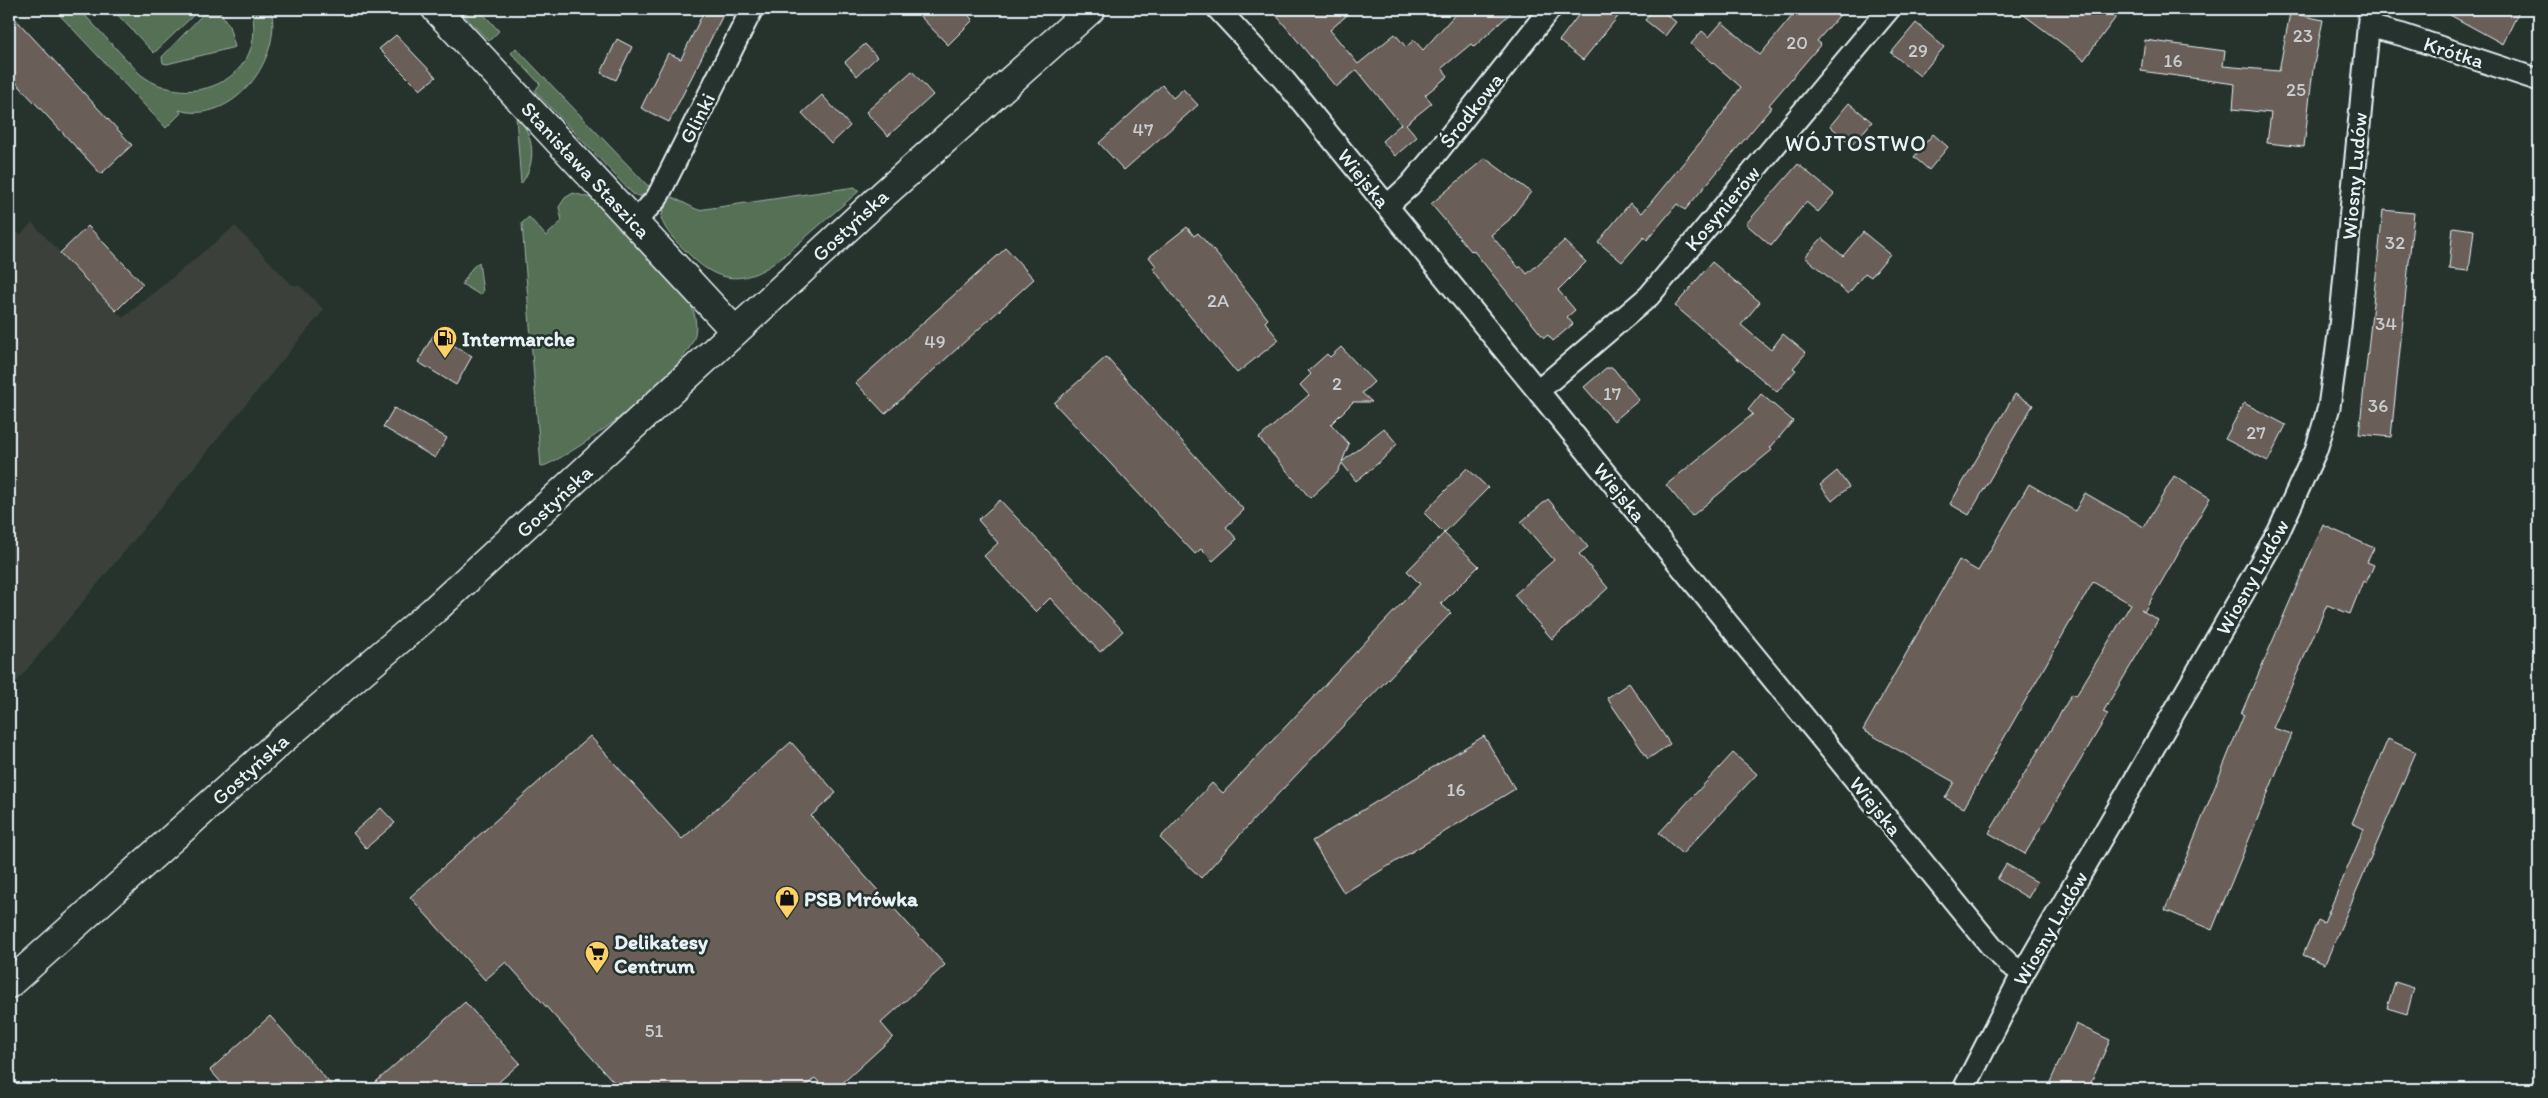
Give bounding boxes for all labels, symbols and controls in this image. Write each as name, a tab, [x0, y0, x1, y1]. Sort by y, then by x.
house number: 23	[2293, 24, 2313, 47]
house number: 20	[1786, 31, 1808, 54]
street label: Krótka	[2421, 31, 2487, 73]
house number: 29	[1908, 39, 1928, 62]
house number: 16	[2164, 49, 2182, 72]
street label: Środkowa	[1434, 67, 1508, 153]
house number: 25	[2286, 78, 2306, 101]
street label: Glinki	[674, 89, 720, 147]
street label: Stanisława Staszica	[516, 96, 656, 244]
street label: Wiosny Ludów	[2336, 111, 2372, 241]
house number: 47	[1133, 118, 1153, 141]
district label: WÓJTOSTWO	[1785, 130, 1927, 157]
street label: Wiejska	[1332, 143, 1396, 213]
street label: Kosynierów	[1679, 160, 1765, 256]
street label: Gostyńska	[807, 183, 893, 267]
house number: 32	[2385, 231, 2405, 254]
house number: 2A	[1207, 289, 1229, 312]
house number: 34	[2375, 312, 2397, 335]
fuel station icon: Intermarche	[432, 325, 458, 359]
place label: Intermarche	[462, 326, 575, 351]
house number: 49	[924, 330, 946, 353]
house number: 2	[1332, 372, 1342, 395]
house number: 17	[1603, 382, 1621, 405]
house number: 36	[2368, 394, 2388, 417]
house number: 27	[2246, 421, 2266, 444]
street label: Wiejska	[1588, 457, 1652, 527]
street label: Gostyńska	[511, 459, 597, 543]
street label: Wiosny Ludów	[2210, 515, 2294, 639]
street label: Gostyńska	[206, 728, 294, 810]
street label: Wiejska	[1844, 771, 1908, 841]
house number: 16	[1447, 778, 1465, 801]
street label: Wiosny Ludów	[2007, 866, 2093, 990]
shop icon: PSB Mrówka	[774, 885, 800, 919]
place label: PSB Mrówka	[804, 886, 919, 911]
place label: Delikatesy Centrum	[614, 929, 708, 978]
supermarket icon: Delikatesy Centrum	[584, 940, 610, 974]
house number: 51	[645, 1019, 664, 1042]

